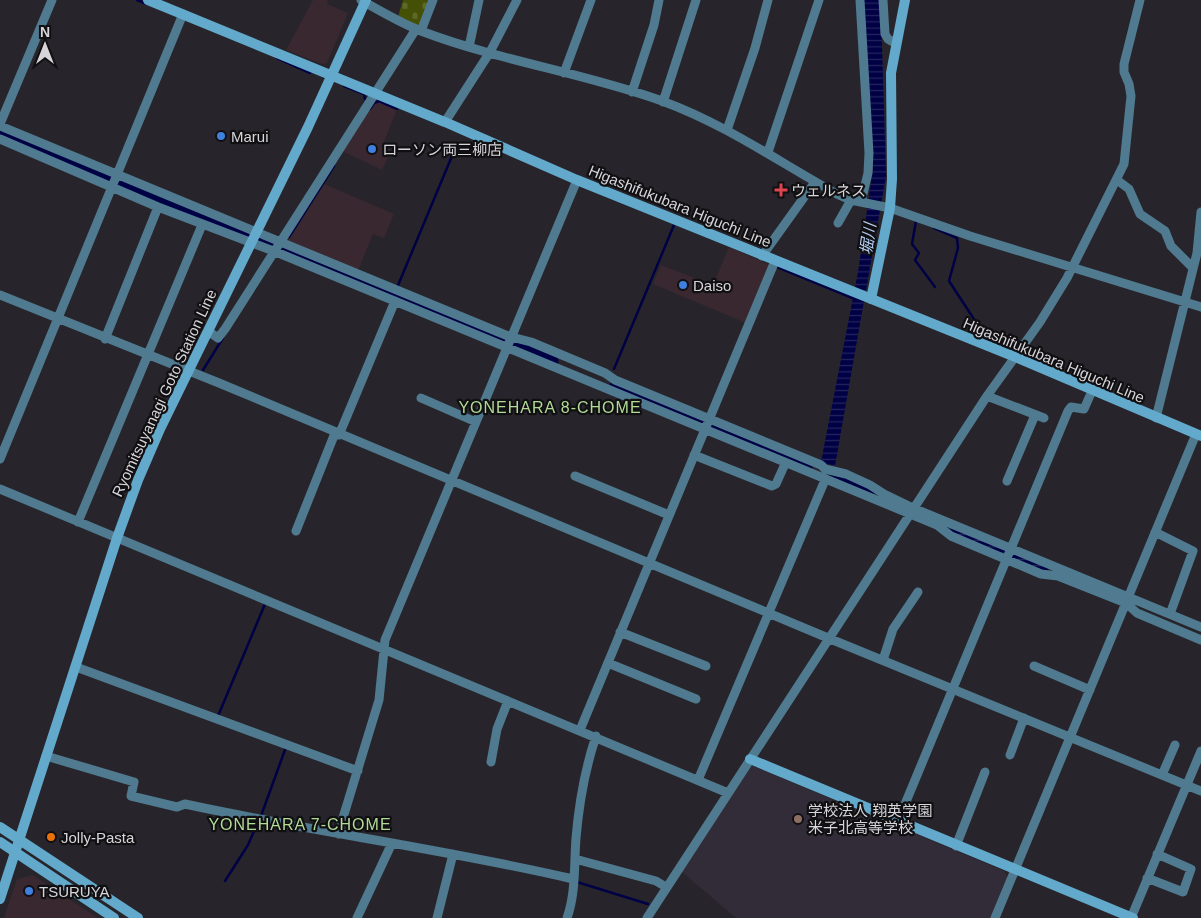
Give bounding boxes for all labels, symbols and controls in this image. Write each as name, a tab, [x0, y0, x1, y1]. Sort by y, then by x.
north arrow	[20, 20, 70, 70]
text: N	[40, 24, 50, 40]
place label: Marui	[231, 128, 269, 145]
marker: Marui	[215, 130, 227, 142]
place label: ローソン両三柳店	[382, 141, 502, 158]
marker: ローソン両三柳店	[366, 143, 378, 155]
street label: Higashifukubara Higuchi Line	[586, 162, 774, 250]
place label: ウェルネス	[791, 182, 866, 199]
marker: ウェルネス	[775, 184, 787, 196]
water label: 堀川	[857, 220, 879, 256]
place label: Daiso	[693, 277, 731, 294]
marker: Daiso	[677, 279, 689, 291]
street label: Ryomitsuyanagi Goto Station Line	[108, 287, 220, 499]
street label: Higashifukubara Higuchi Line	[961, 314, 1147, 406]
district label: YONEHARA 8-CHOME	[458, 399, 642, 416]
place label: 学校法人 翔英学園 米子北高等学校	[808, 802, 932, 836]
marker: 学校法人 翔英学園 米子北高等学校	[792, 813, 804, 825]
district label: YONEHARA 7-CHOME	[208, 816, 392, 833]
place label: Jolly-Pasta	[61, 829, 135, 846]
marker: Jolly-Pasta	[45, 831, 57, 843]
place label: TSURUYA	[39, 883, 110, 900]
marker: TSURUYA	[23, 885, 35, 897]

